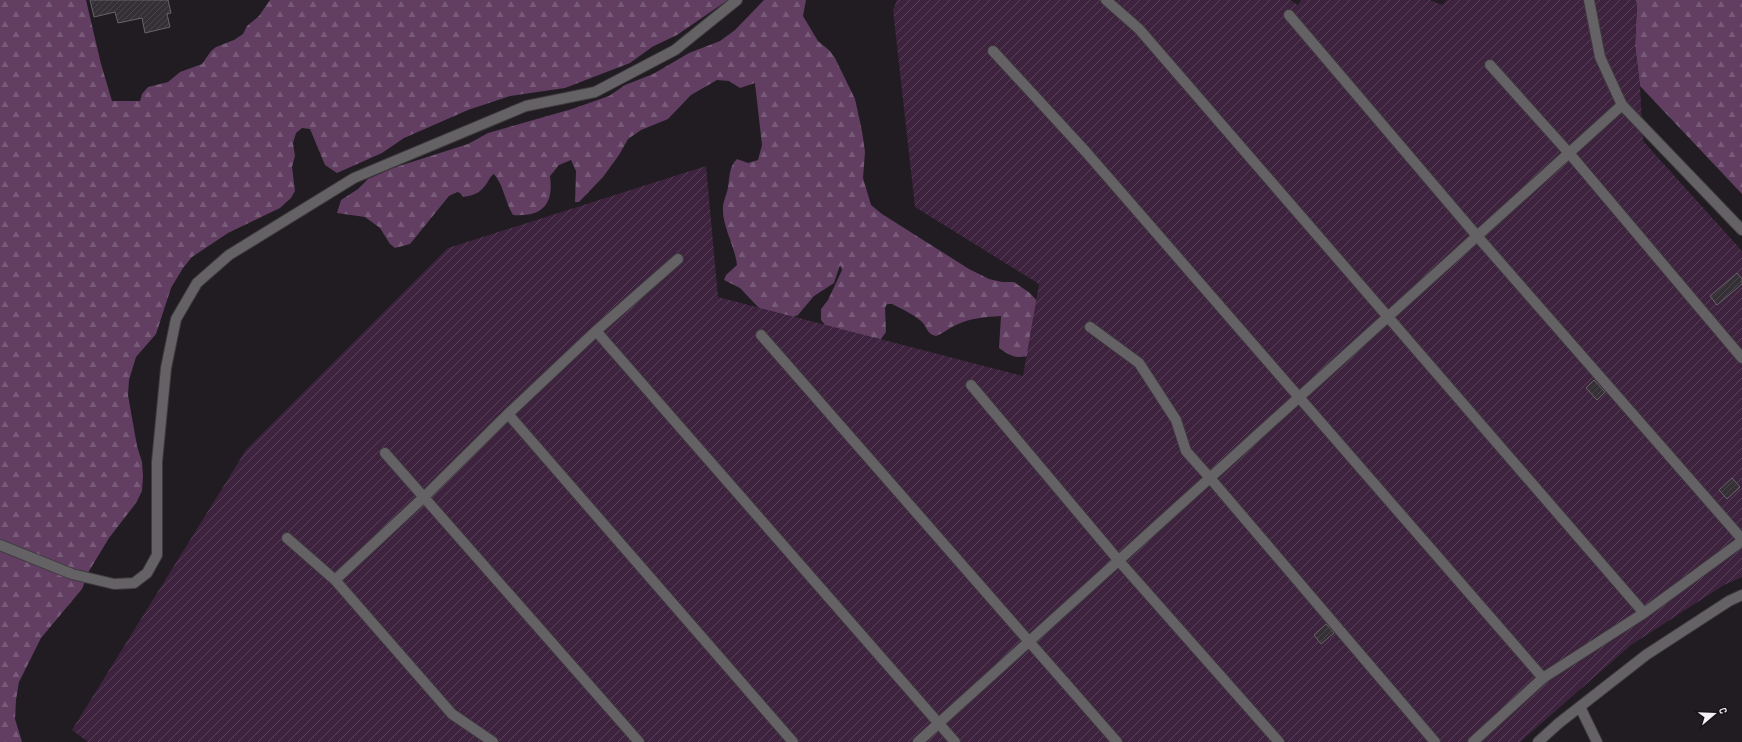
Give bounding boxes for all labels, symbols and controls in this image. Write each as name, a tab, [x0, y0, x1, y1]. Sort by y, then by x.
north arrow	[1694, 694, 1734, 734]
text: С	[1716, 706, 1730, 716]

